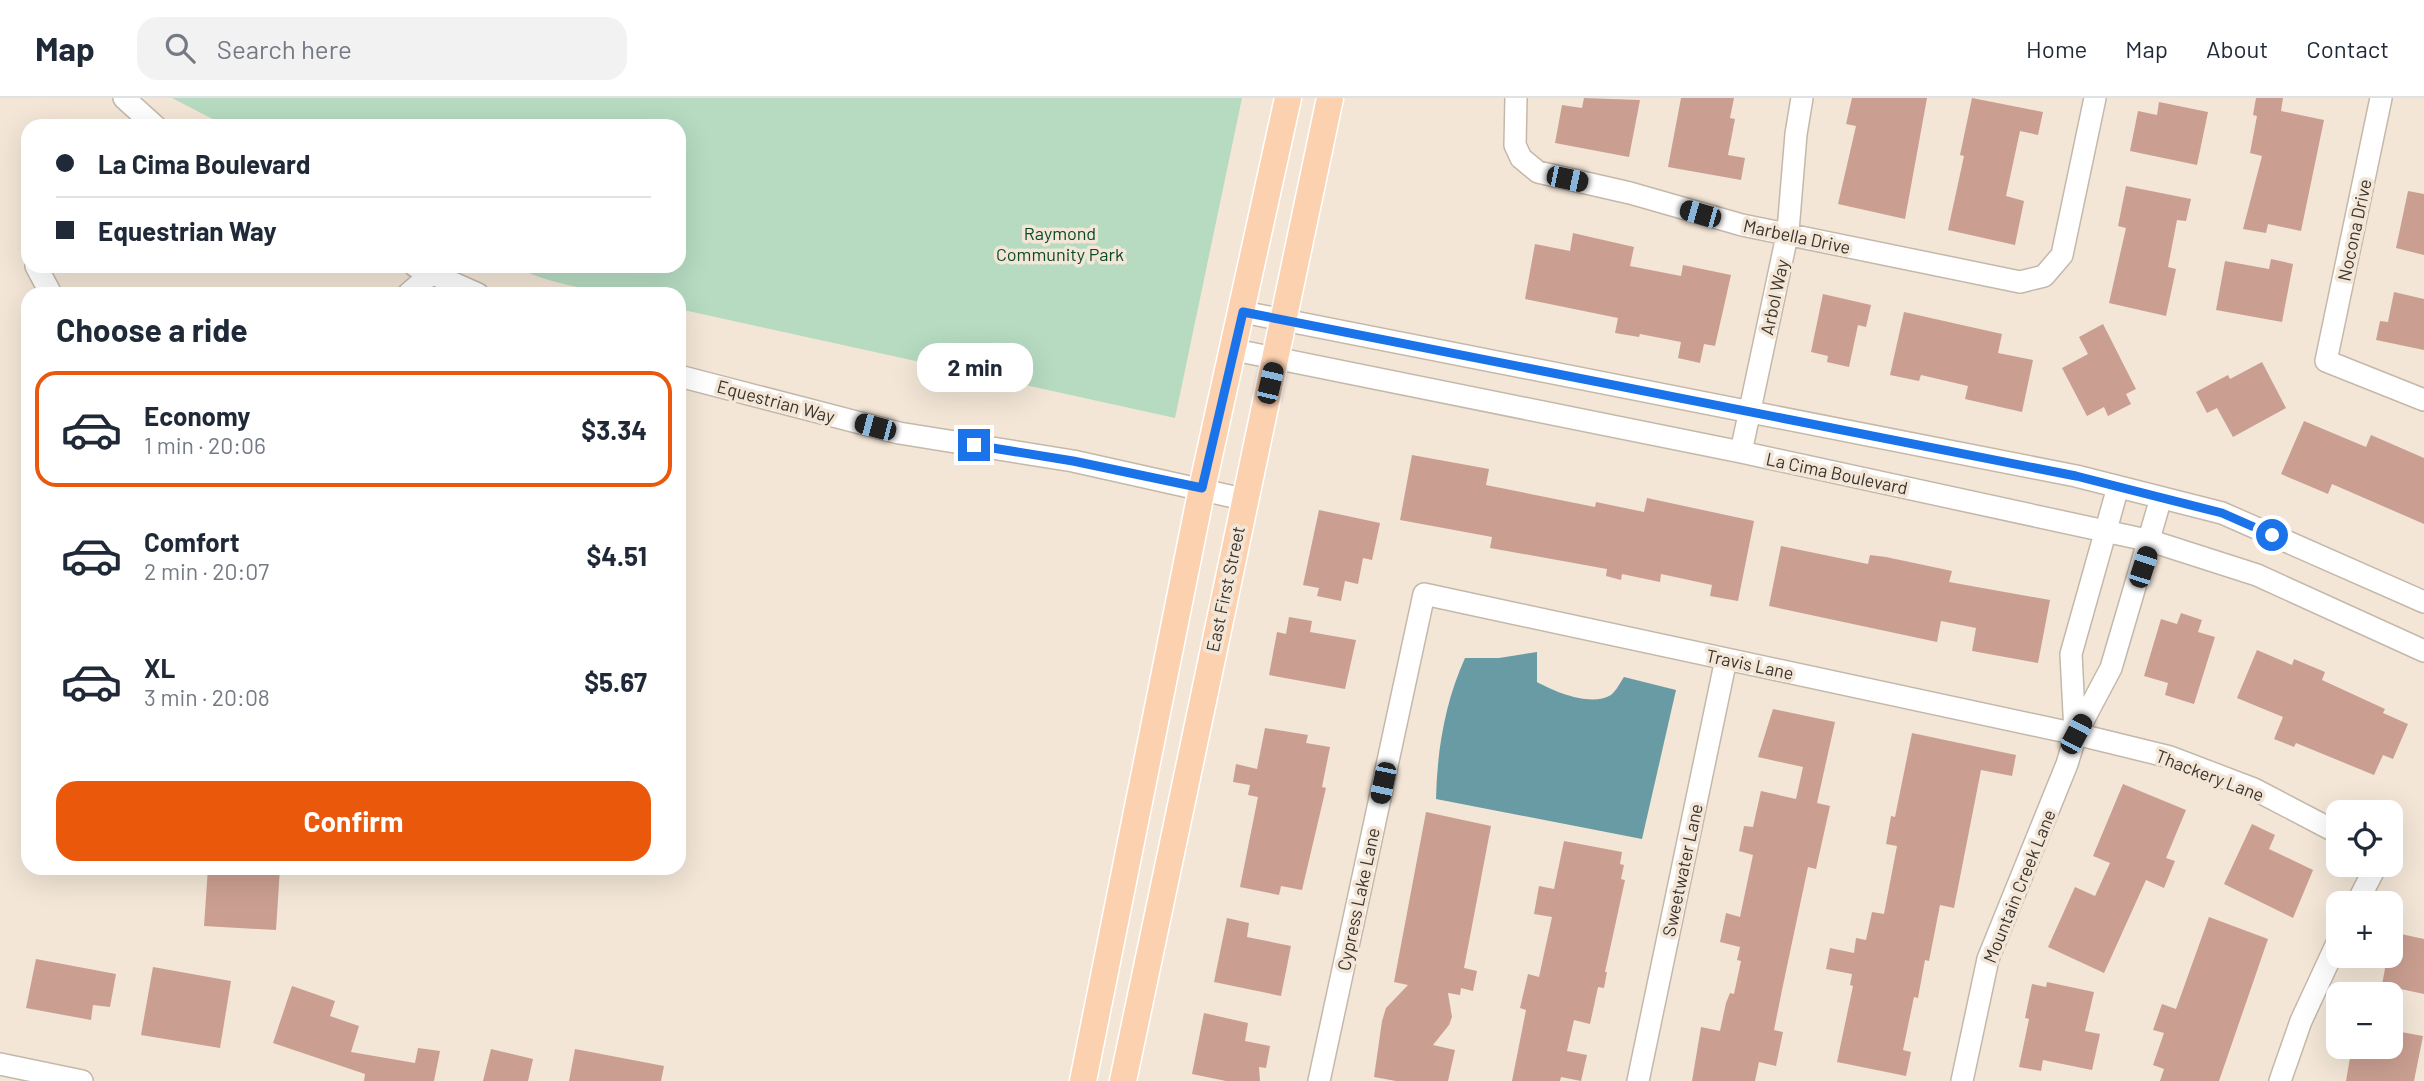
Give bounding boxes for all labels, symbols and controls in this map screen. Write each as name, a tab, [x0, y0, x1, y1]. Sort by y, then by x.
search box	[137, 17, 627, 80]
text: Map	[35, 28, 95, 68]
icon: search	[161, 29, 199, 67]
text: Search here	[217, 33, 352, 64]
text: Home	[2026, 34, 2087, 63]
text: Map	[2125, 34, 2168, 63]
text: About	[2206, 34, 2268, 63]
text: Contact	[2306, 34, 2389, 63]
text: La Cima Boulevard	[98, 148, 310, 179]
car	[1545, 164, 1590, 194]
street label: Nocona Drive	[2332, 177, 2376, 283]
car	[1677, 198, 1724, 230]
street label: Marbella Drive	[1741, 214, 1853, 258]
text: Equestrian Way	[98, 215, 277, 246]
park label: Raymond Community Park	[996, 222, 1124, 265]
street label: Arbol Way	[1755, 257, 1793, 337]
text: Choose a ride	[56, 310, 248, 348]
callout: 2 min	[916, 344, 1032, 392]
text: 2 min	[947, 353, 1003, 381]
car	[1256, 360, 1285, 406]
street label: Equestrian Way	[715, 375, 837, 427]
icon: car	[60, 398, 123, 461]
text: Economy	[144, 400, 250, 431]
car	[852, 411, 899, 443]
text: $3.34	[581, 414, 647, 445]
route end	[958, 429, 990, 461]
text: 1 min · 20:06	[144, 431, 266, 459]
street label: La Cima Boulevard	[1764, 447, 1910, 499]
route start	[2256, 519, 2288, 551]
icon: car	[60, 524, 123, 587]
street label: East First Street	[1201, 524, 1249, 654]
text: Comfort	[144, 526, 240, 557]
text: $4.51	[586, 540, 647, 571]
car	[2127, 544, 2160, 590]
text: 2 min · 20:07	[144, 557, 269, 585]
street label: Travis Lane	[1704, 644, 1796, 684]
icon: car	[60, 650, 123, 713]
text: XL	[144, 652, 175, 683]
text: $5.67	[584, 666, 647, 697]
text: 3 min · 20:08	[144, 683, 270, 711]
car	[2057, 711, 2096, 757]
street label: Thackery Lane	[2153, 744, 2267, 806]
car	[1369, 760, 1398, 806]
button: Confirm	[56, 781, 651, 861]
map controls	[2326, 800, 2403, 1059]
button: locate	[2326, 800, 2403, 877]
street label: Sweetwater Lane	[1657, 802, 1707, 938]
street label: Mountain Creek Lane	[1978, 806, 2060, 966]
street label: Cypress Lake Lane	[1332, 826, 1384, 972]
button: +	[2326, 891, 2403, 968]
button: −	[2326, 982, 2403, 1059]

